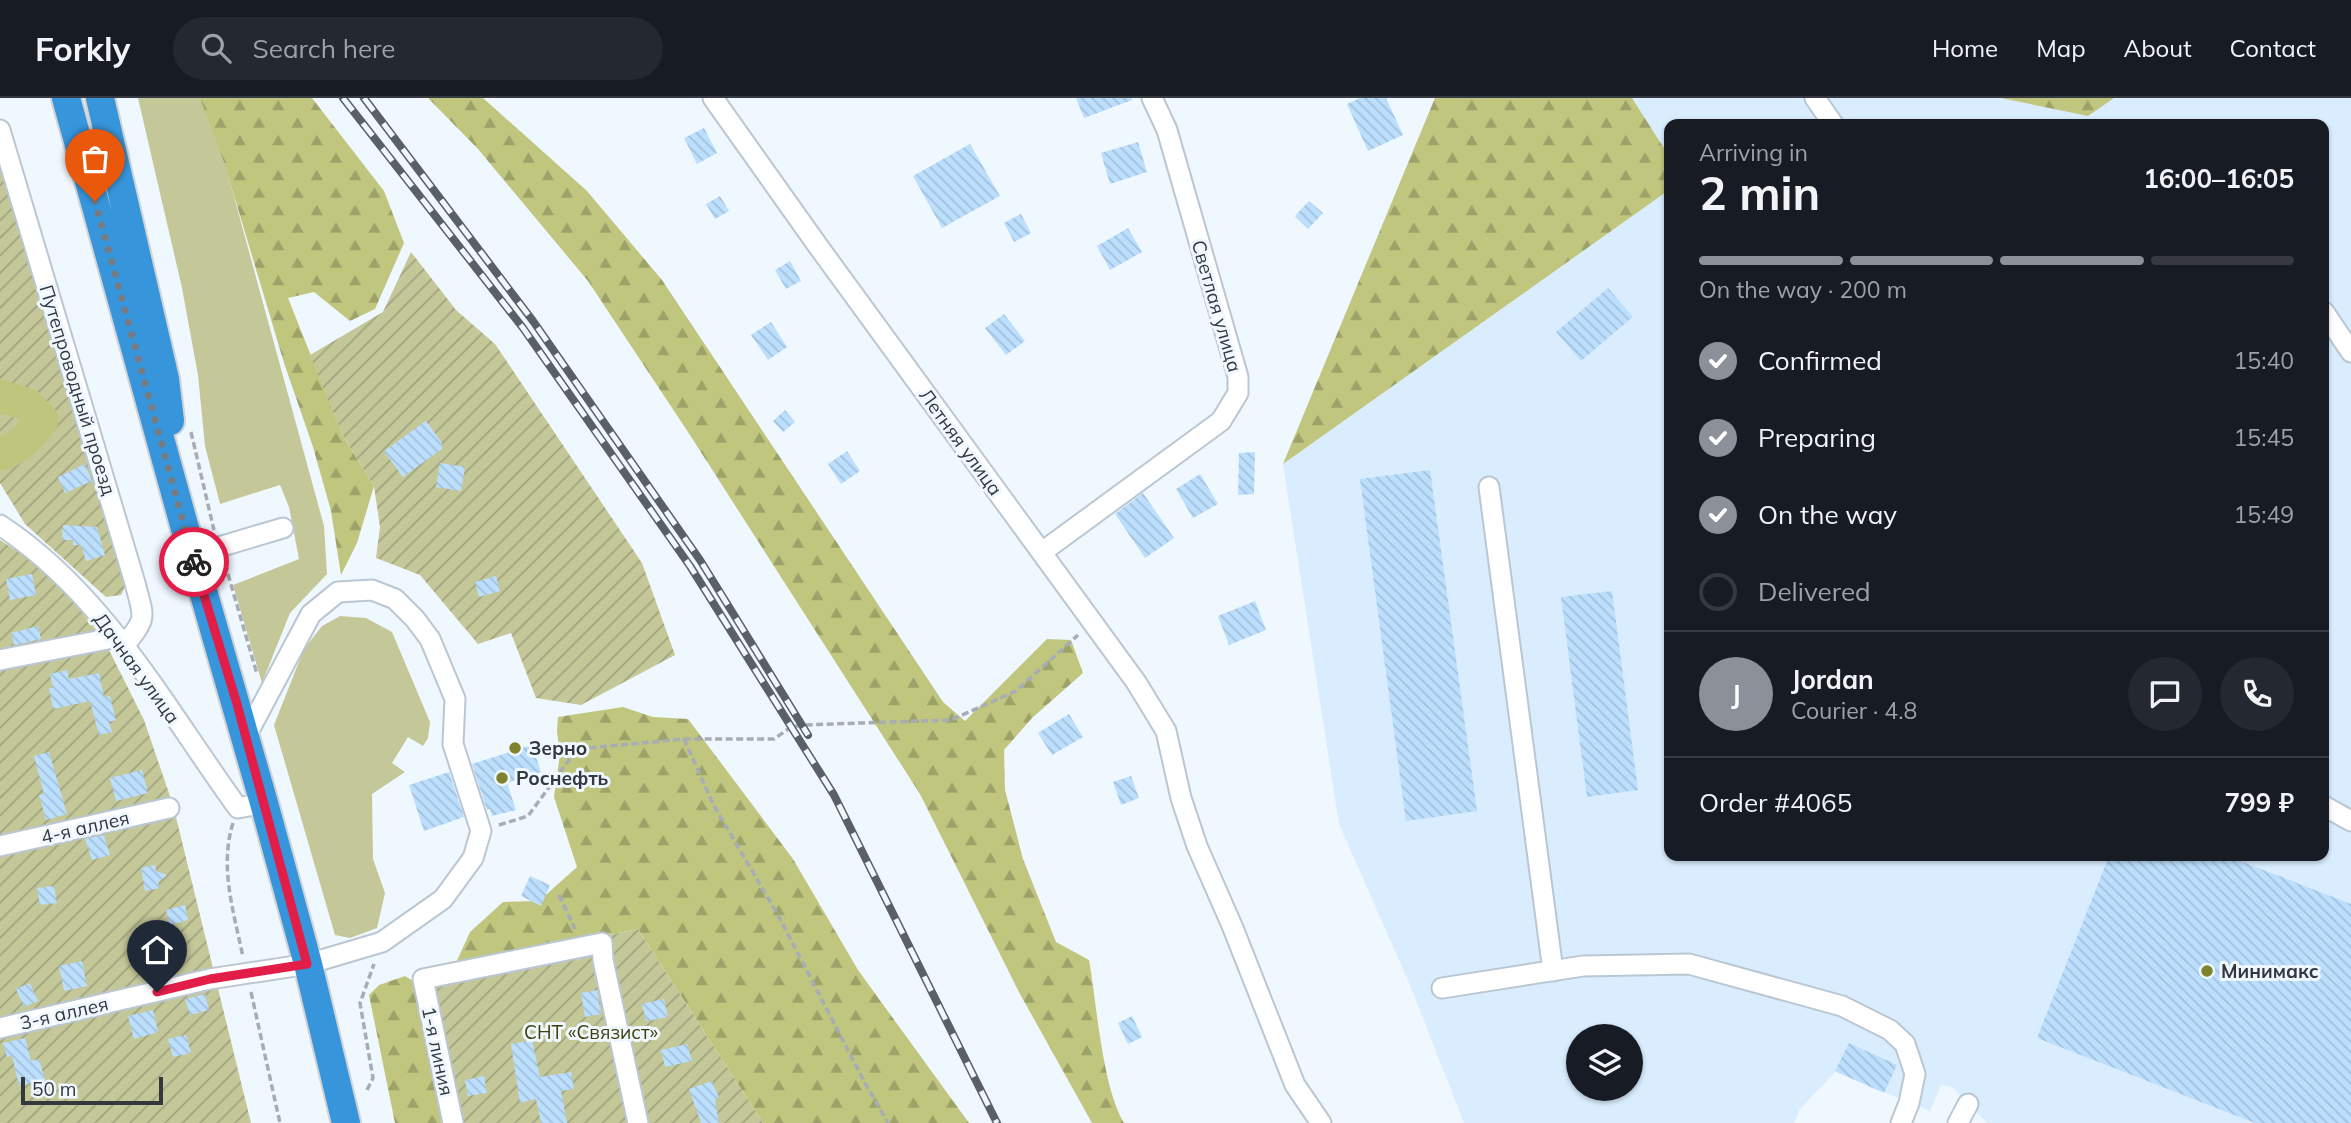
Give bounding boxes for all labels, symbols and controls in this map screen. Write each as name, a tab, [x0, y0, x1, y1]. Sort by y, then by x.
search box	[173, 17, 663, 80]
text: Forkly	[35, 28, 131, 69]
icon: search	[197, 29, 235, 67]
text: Search here	[253, 32, 395, 65]
text: Home	[1932, 33, 1998, 63]
text: Map	[2036, 33, 2086, 63]
text: About	[2124, 33, 2192, 63]
text: Contact	[2230, 33, 2316, 63]
pin	[65, 129, 125, 201]
text: Arriving in	[1699, 138, 1808, 167]
icon: bag	[76, 140, 114, 178]
text: 16:00–16:05	[2143, 162, 2294, 195]
text: 2 min	[1699, 164, 1820, 222]
street label: Светлая улица	[1187, 237, 1247, 375]
text: On the way · 200 m	[1699, 275, 1907, 304]
street label: Путепроводный проезд	[35, 282, 122, 499]
icon: check	[1699, 342, 1737, 380]
text: Confirmed	[1758, 344, 1882, 377]
text: 15:40	[2234, 346, 2294, 375]
street label: Летняя улица	[914, 384, 1008, 500]
icon: check	[1699, 419, 1737, 457]
text: Preparing	[1758, 421, 1876, 454]
text: 15:45	[2234, 423, 2294, 452]
icon: check	[1699, 496, 1737, 534]
text: On the way	[1758, 498, 1897, 531]
text: 15:49	[2234, 500, 2294, 529]
courier	[159, 527, 229, 597]
icon: bike	[175, 543, 213, 581]
text: Delivered	[1758, 575, 1871, 608]
street label: Дачная улица	[89, 608, 185, 728]
button: chat	[2128, 657, 2202, 731]
button: phone	[2220, 657, 2294, 731]
text: Jordan	[1791, 663, 1874, 696]
text: J	[1731, 678, 1741, 711]
text: Courier · 4.8	[1791, 696, 1917, 725]
place label: Зерно	[529, 736, 587, 760]
marker: Зерно	[507, 740, 523, 756]
place label: Роснефть	[516, 766, 609, 790]
marker: Роснефть	[494, 770, 510, 786]
text: Order #4065	[1699, 786, 1852, 819]
text: 799 ₽	[2224, 786, 2294, 819]
street label: 4-я аллея	[39, 805, 131, 849]
pin	[127, 920, 187, 992]
icon: home	[138, 931, 176, 969]
place label: Минимакс	[2221, 959, 2319, 983]
marker: Минимакс	[2199, 963, 2215, 979]
street label: 3-я аллея	[18, 991, 110, 1035]
street label: 1-я линия	[417, 1004, 459, 1098]
park label: СНТ «Связист»	[524, 1020, 658, 1044]
map controls	[1566, 1024, 1643, 1101]
button: layers	[1566, 1024, 1643, 1101]
scale bar	[21, 1074, 163, 1106]
text: 50 m	[32, 1077, 76, 1101]

